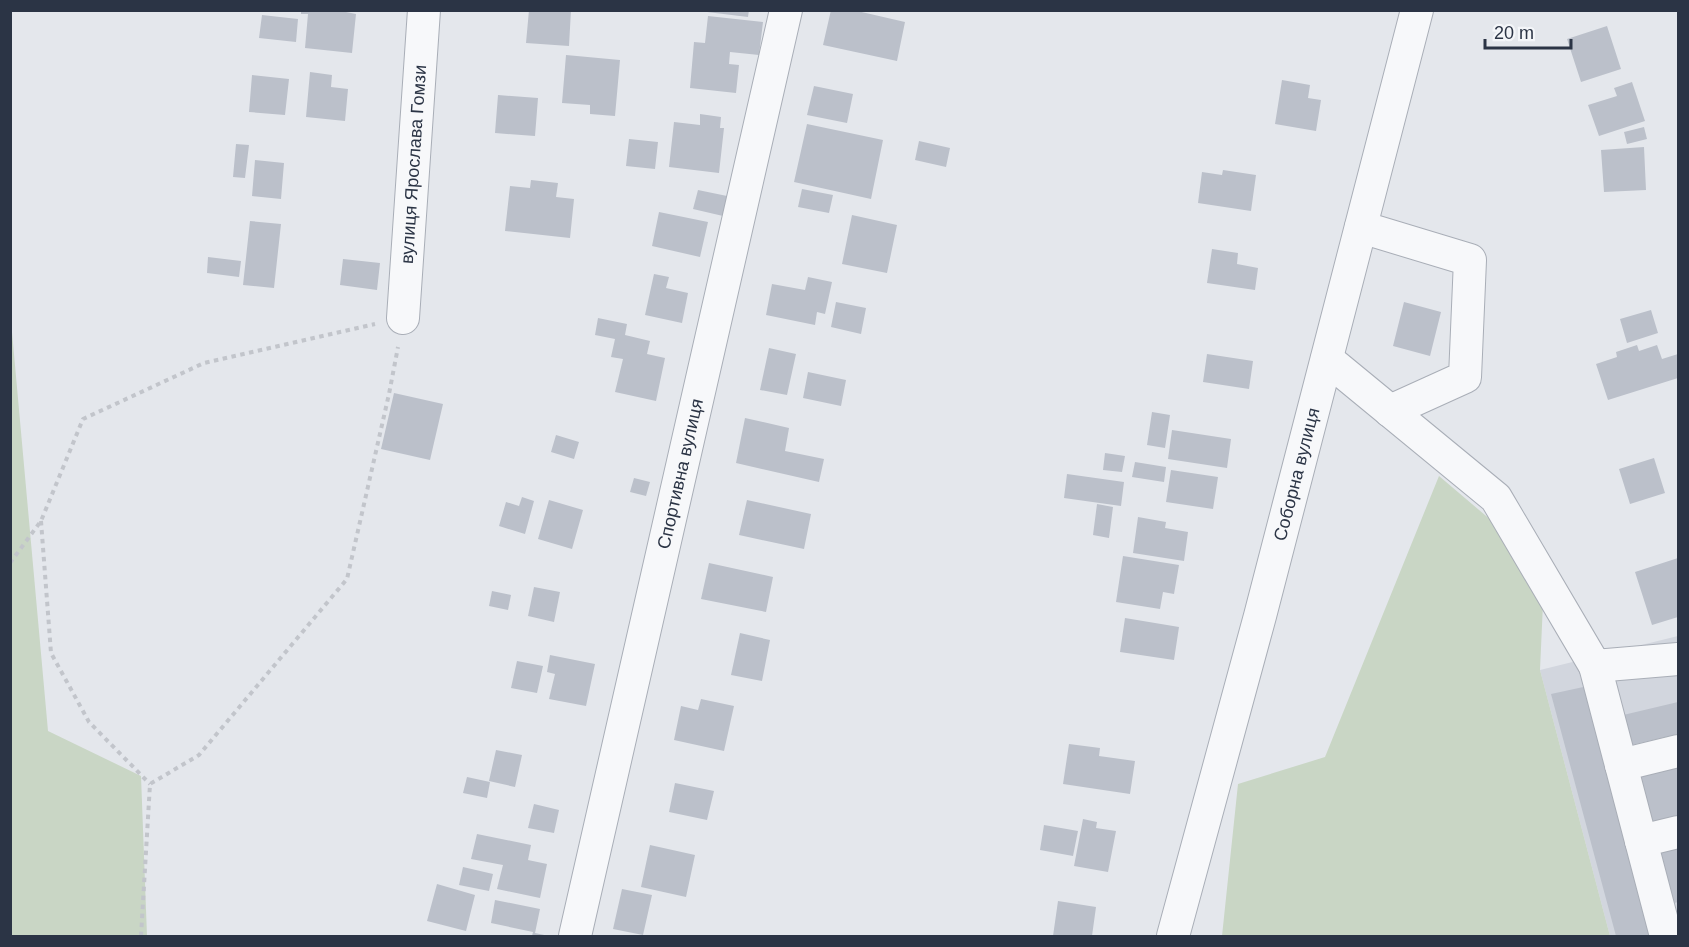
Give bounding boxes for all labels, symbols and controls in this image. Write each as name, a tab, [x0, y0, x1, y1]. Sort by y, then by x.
scale bar	[1485, 12, 1570, 50]
text: 20 m	[1494, 23, 1534, 43]
street label: вулиця Ярослава Гомзи	[397, 64, 430, 265]
street label: Спортивна вулиця	[653, 397, 707, 551]
street label: Соборна вулиця	[1270, 406, 1324, 543]

